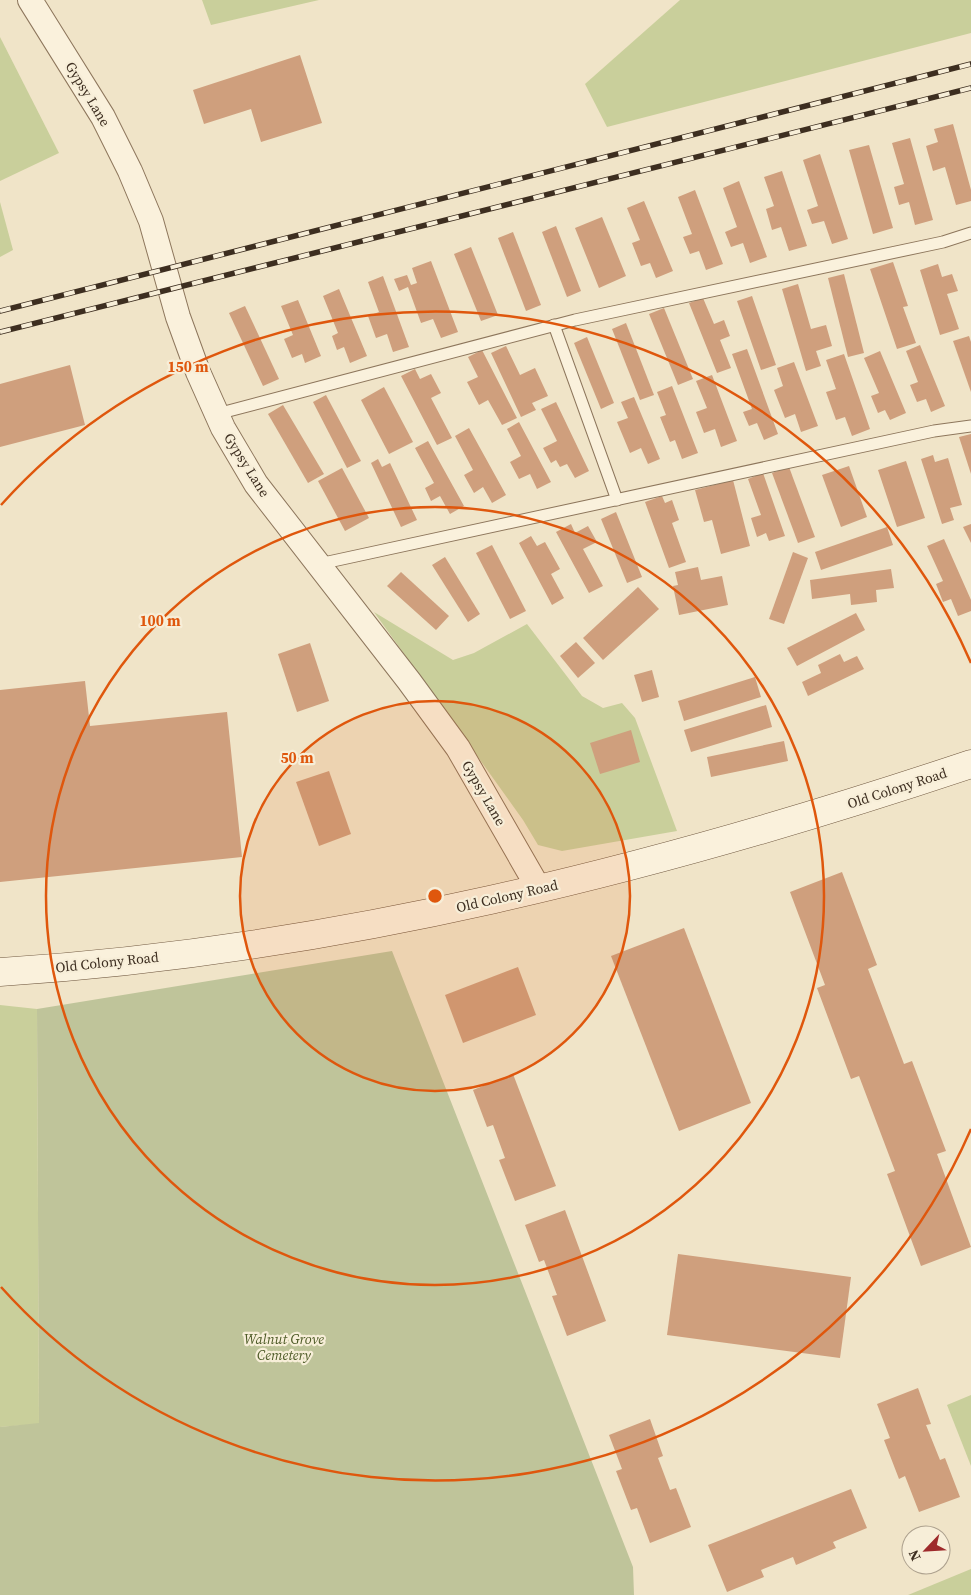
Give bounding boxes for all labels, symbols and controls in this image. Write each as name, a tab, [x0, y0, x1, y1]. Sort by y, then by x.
street label: Gypsy Lane	[61, 58, 115, 130]
text: 150 m	[167, 356, 209, 377]
street label: Gypsy Lane	[219, 429, 275, 501]
text: 100 m	[139, 610, 181, 631]
text: 50 m	[280, 747, 314, 768]
street label: Gypsy Lane	[457, 757, 511, 829]
street label: Old Colony Road	[845, 762, 949, 814]
street label: Old Colony Road	[454, 875, 560, 917]
centre of rings	[426, 887, 444, 905]
street label: Old Colony Road	[54, 947, 160, 977]
park label: Walnut Grove Cemetery	[244, 1329, 324, 1365]
north arrow	[901, 1525, 951, 1575]
text: N	[903, 1547, 925, 1564]

